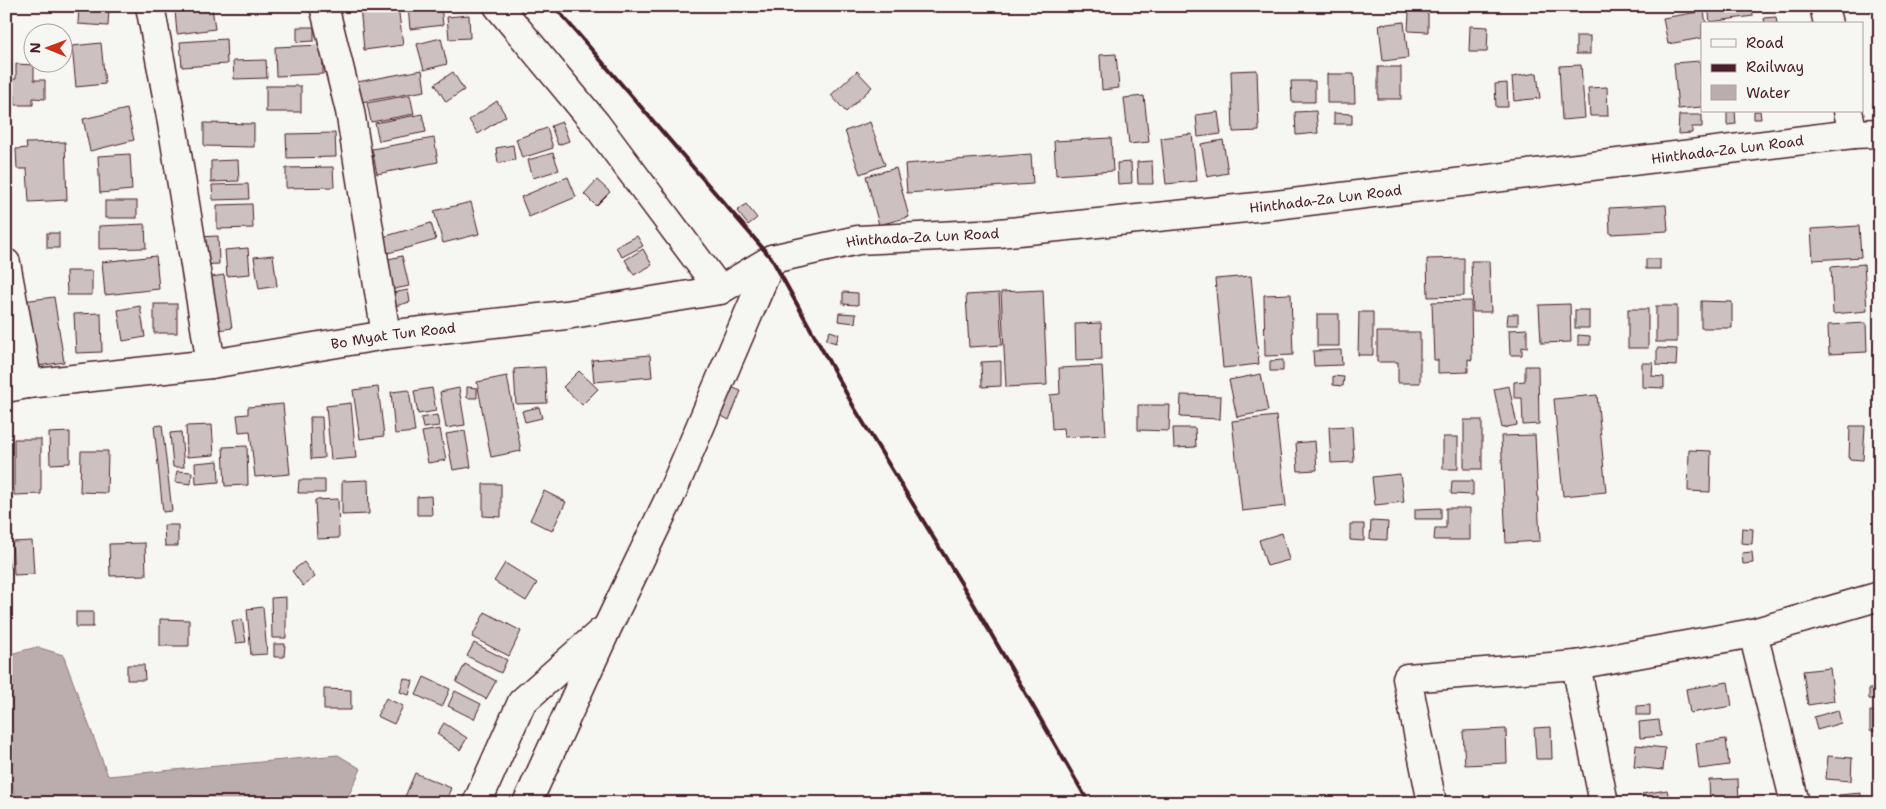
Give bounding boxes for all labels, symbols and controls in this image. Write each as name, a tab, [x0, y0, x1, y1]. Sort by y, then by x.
north arrow	[22, 22, 72, 72]
legend	[1701, 22, 1864, 112]
text: Road	[1746, 33, 1784, 53]
text: N	[26, 42, 44, 53]
text: Railway	[1746, 57, 1804, 77]
text: Water	[1746, 83, 1790, 103]
street label: Hinthada-Za Lun Road	[1650, 131, 1805, 168]
street label: Hinthada-Za Lun Road	[1248, 181, 1403, 217]
street label: Hinthada-Za Lun Road	[844, 224, 1000, 251]
street label: Bo Myat Tun Road	[330, 318, 457, 353]

